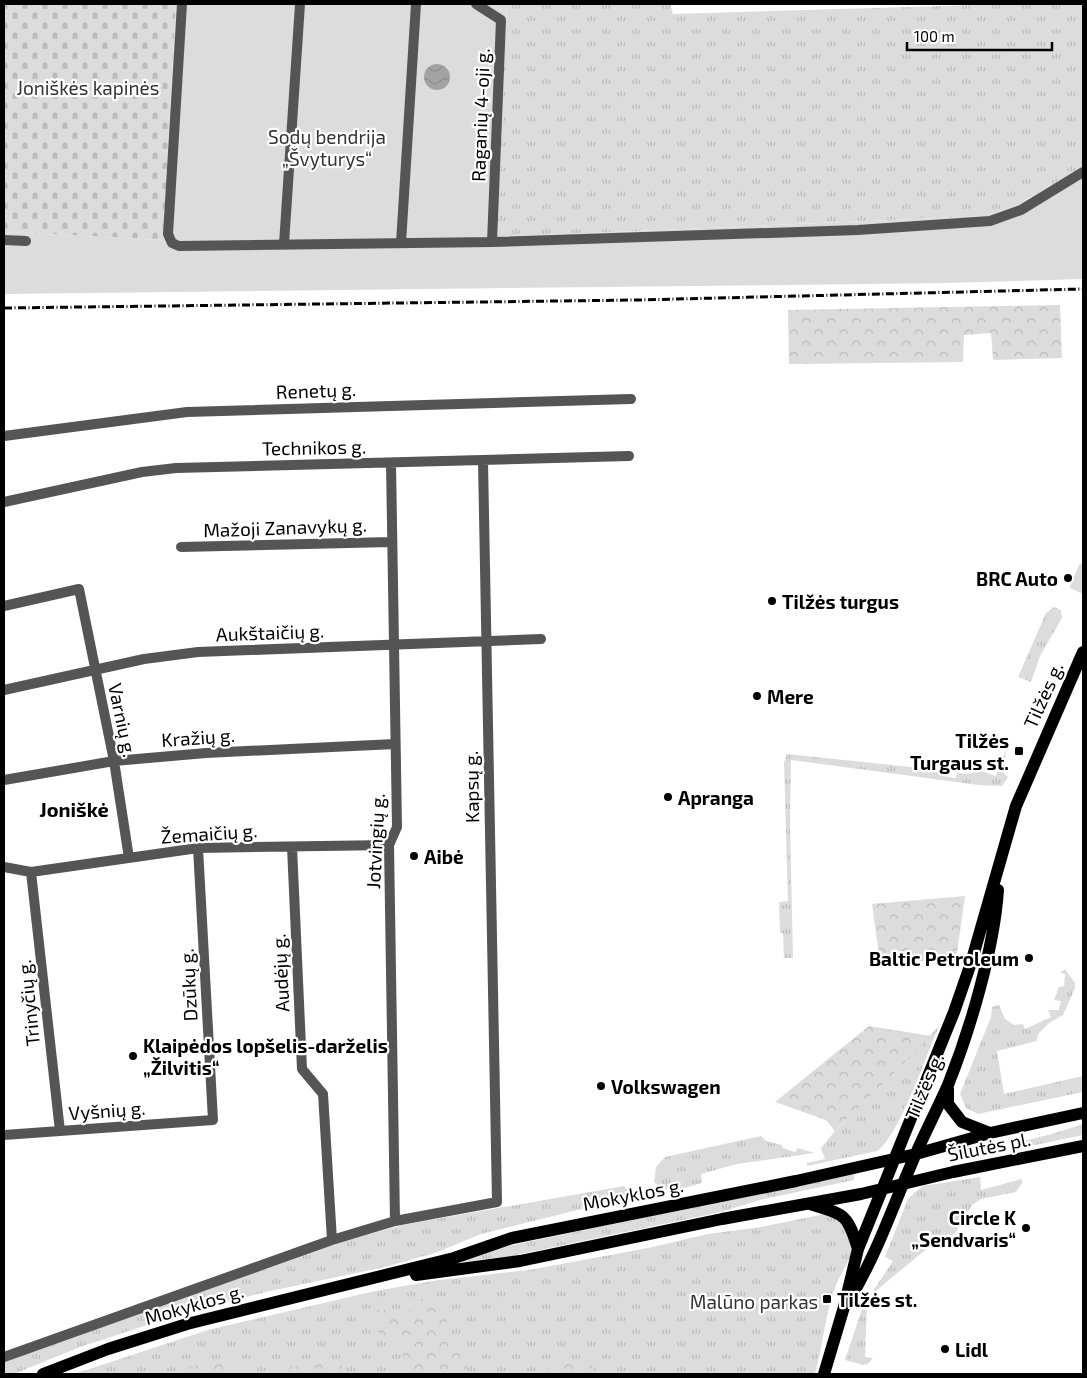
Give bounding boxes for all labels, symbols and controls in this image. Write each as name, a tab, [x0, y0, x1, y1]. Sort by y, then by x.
scale bar	[907, 20, 1052, 52]
text: 100 m	[914, 27, 955, 45]
street label: Raganių 4-oji g.	[466, 48, 494, 182]
park label: Joniškės kapinės	[17, 76, 159, 99]
park label: Sodų bendrija „Švyturys“	[268, 125, 386, 170]
street label: Renetų g.	[275, 377, 357, 403]
street label: Technikos g.	[262, 435, 366, 459]
street label: Mažoji Zanavykų g.	[203, 513, 367, 541]
place label: BRC Auto	[976, 567, 1058, 590]
marker: BRC Auto	[1062, 572, 1074, 584]
place label: Tilžės turgus	[782, 590, 899, 613]
marker: Tilžės turgus	[766, 595, 778, 607]
street label: Aukštaičių g.	[215, 619, 325, 645]
street label: Tilžės g.	[1018, 658, 1068, 732]
street label: Varnių g.	[104, 681, 142, 759]
place label: Mere	[767, 685, 814, 708]
marker: Mere	[751, 690, 763, 702]
street label: Kražių g.	[160, 723, 236, 751]
place label: Tilžės Turgaus st.	[910, 729, 1009, 774]
marker: Tilžės Turgaus st.	[1013, 745, 1025, 757]
street label: Kapsų g.	[459, 751, 483, 823]
place label: Apranga	[678, 786, 754, 809]
marker: Apranga	[662, 791, 674, 803]
street label: Jotvingių g.	[361, 793, 389, 889]
district label: Joniškė	[39, 797, 109, 821]
street label: Žemaičių g.	[160, 818, 258, 848]
place label: Aibė	[424, 845, 464, 868]
marker: Aibė	[408, 850, 420, 862]
street label: Audėjų g.	[266, 933, 294, 1013]
place label: Baltic Petroleum	[869, 947, 1019, 970]
street label: Dzūkų g.	[175, 948, 201, 1022]
marker: Baltic Petroleum	[1023, 952, 1035, 964]
street label: Trinyčių g.	[12, 959, 44, 1047]
place label: Klaipėdos lopšelis-darželis „Žilvitis“	[143, 1034, 388, 1079]
street label: Tilžės g.	[900, 1049, 948, 1123]
marker: Klaipėdos lopšelis-darželis „Žilvitis“	[127, 1050, 139, 1062]
place label: Volkswagen	[611, 1075, 721, 1098]
marker: Volkswagen	[595, 1080, 607, 1092]
street label: Vyšnių g.	[68, 1096, 146, 1124]
street label: Šilutės pl.	[945, 1127, 1033, 1165]
street label: Mokyklos g.	[581, 1173, 685, 1215]
place label: Circle K „Sendvaris“	[911, 1206, 1016, 1251]
marker: Circle K „Sendvaris“	[1020, 1222, 1032, 1234]
street label: Mokyklos g.	[142, 1279, 246, 1329]
place label: Tilžės st.	[837, 1288, 917, 1311]
park label: Malūno parkas	[690, 1290, 818, 1313]
marker: Tilžės st.	[821, 1293, 833, 1305]
place label: Lidl	[955, 1338, 989, 1361]
marker: Lidl	[939, 1343, 951, 1355]

